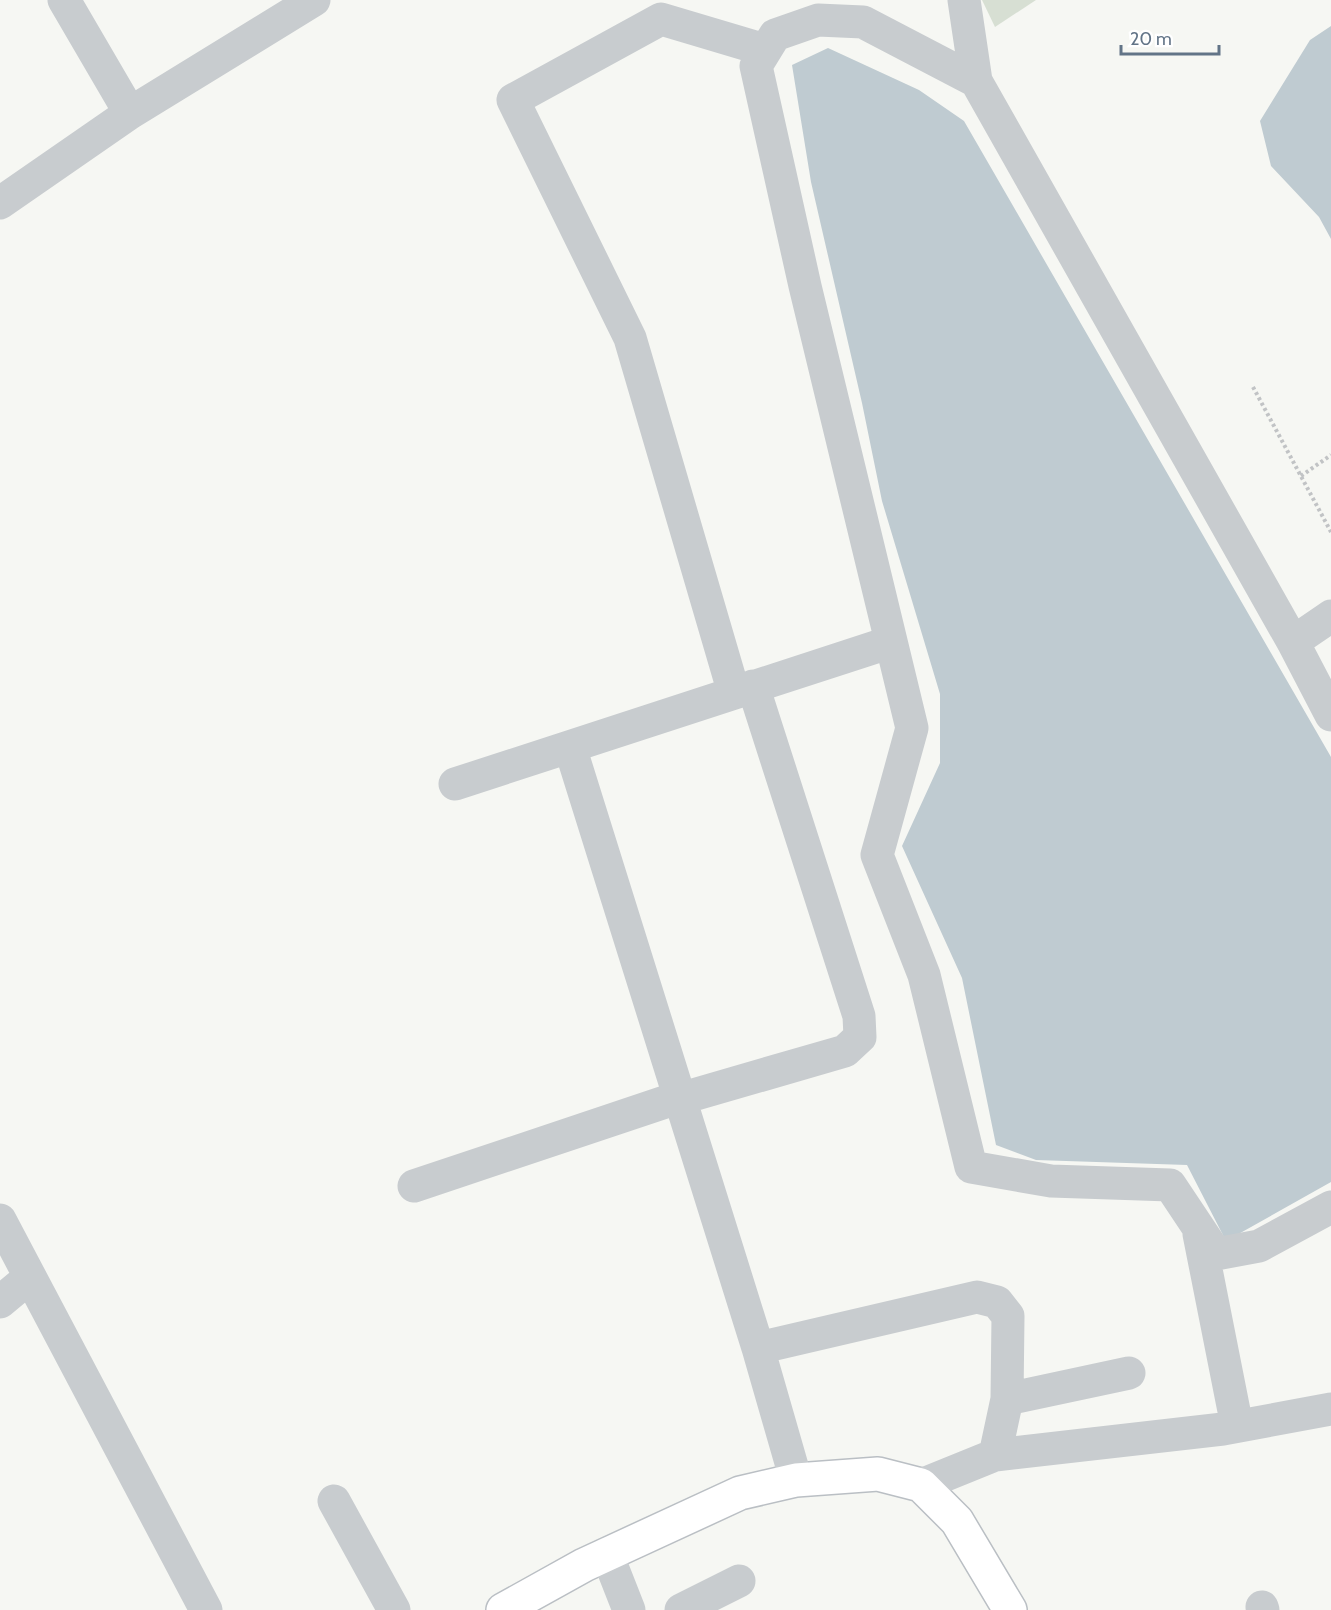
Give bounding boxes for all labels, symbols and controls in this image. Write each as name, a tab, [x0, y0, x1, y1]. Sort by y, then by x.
scale bar	[1121, 18, 1218, 56]
text: 20 m	[1130, 28, 1172, 50]

